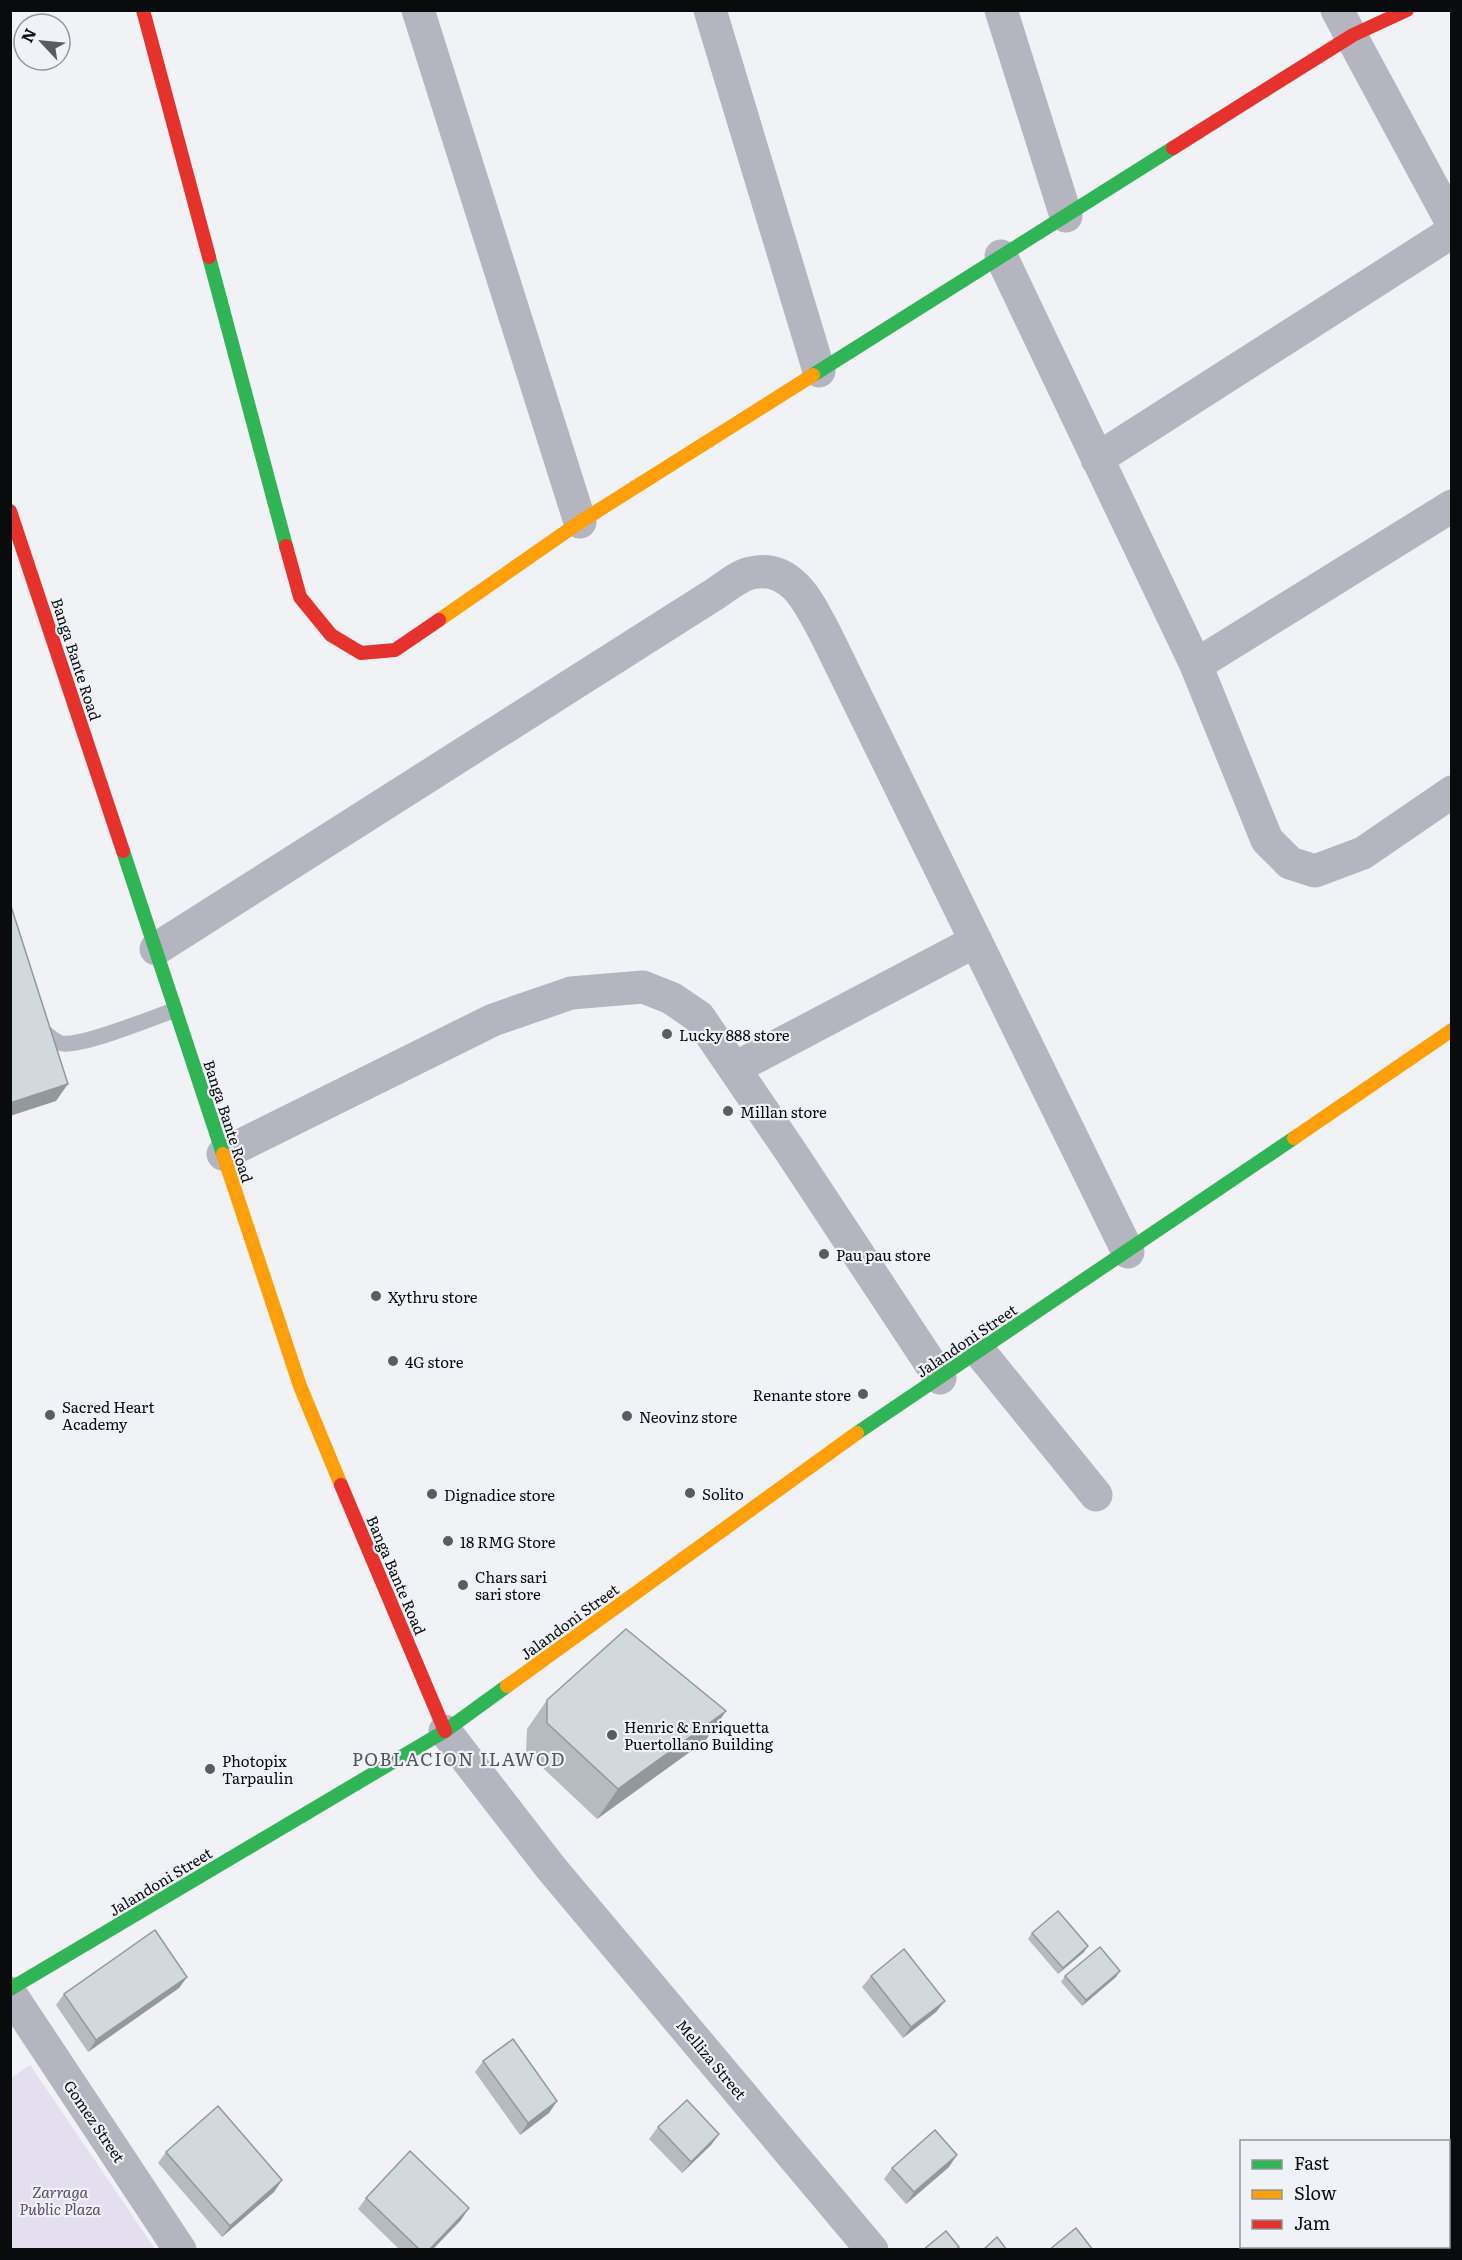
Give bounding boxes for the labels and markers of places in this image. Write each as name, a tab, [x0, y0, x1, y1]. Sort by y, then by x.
place label: Lucky 888 store	[679, 1023, 790, 1046]
marker: Lucky 888 store	[660, 1027, 674, 1041]
place label: Millan store	[740, 1100, 827, 1123]
marker: Millan store	[721, 1104, 735, 1118]
place label: Pau pau store	[836, 1243, 931, 1266]
marker: Pau pau store	[817, 1247, 831, 1261]
place label: Xythru store	[388, 1285, 478, 1308]
marker: Xythru store	[369, 1289, 383, 1303]
place label: 4G store	[405, 1350, 464, 1373]
marker: 4G store	[386, 1354, 400, 1368]
place label: Renante store	[753, 1383, 851, 1406]
marker: Renante store	[856, 1387, 870, 1401]
place label: Sacred Heart Academy	[62, 1395, 155, 1435]
place label: Neovinz store	[639, 1405, 737, 1428]
marker: Sacred Heart Academy	[43, 1408, 57, 1422]
marker: Neovinz store	[620, 1409, 634, 1423]
place label: Solito	[702, 1482, 744, 1505]
place label: Dignadice store	[444, 1483, 555, 1506]
marker: Solito	[683, 1486, 697, 1500]
marker: Dignadice store	[425, 1487, 439, 1501]
place label: 18 RMG Store	[460, 1530, 556, 1553]
marker: 18 RMG Store	[441, 1534, 455, 1548]
place label: Chars sari sari store	[475, 1565, 547, 1605]
marker: Chars sari sari store	[456, 1578, 470, 1592]
place label: Henric & Enriquetta Puertollano Building	[624, 1715, 774, 1755]
marker: Henric & Enriquetta Puertollano Building	[605, 1728, 619, 1742]
place label: Photopix Tarpaulin	[222, 1749, 294, 1789]
marker: Photopix Tarpaulin	[203, 1762, 217, 1776]

